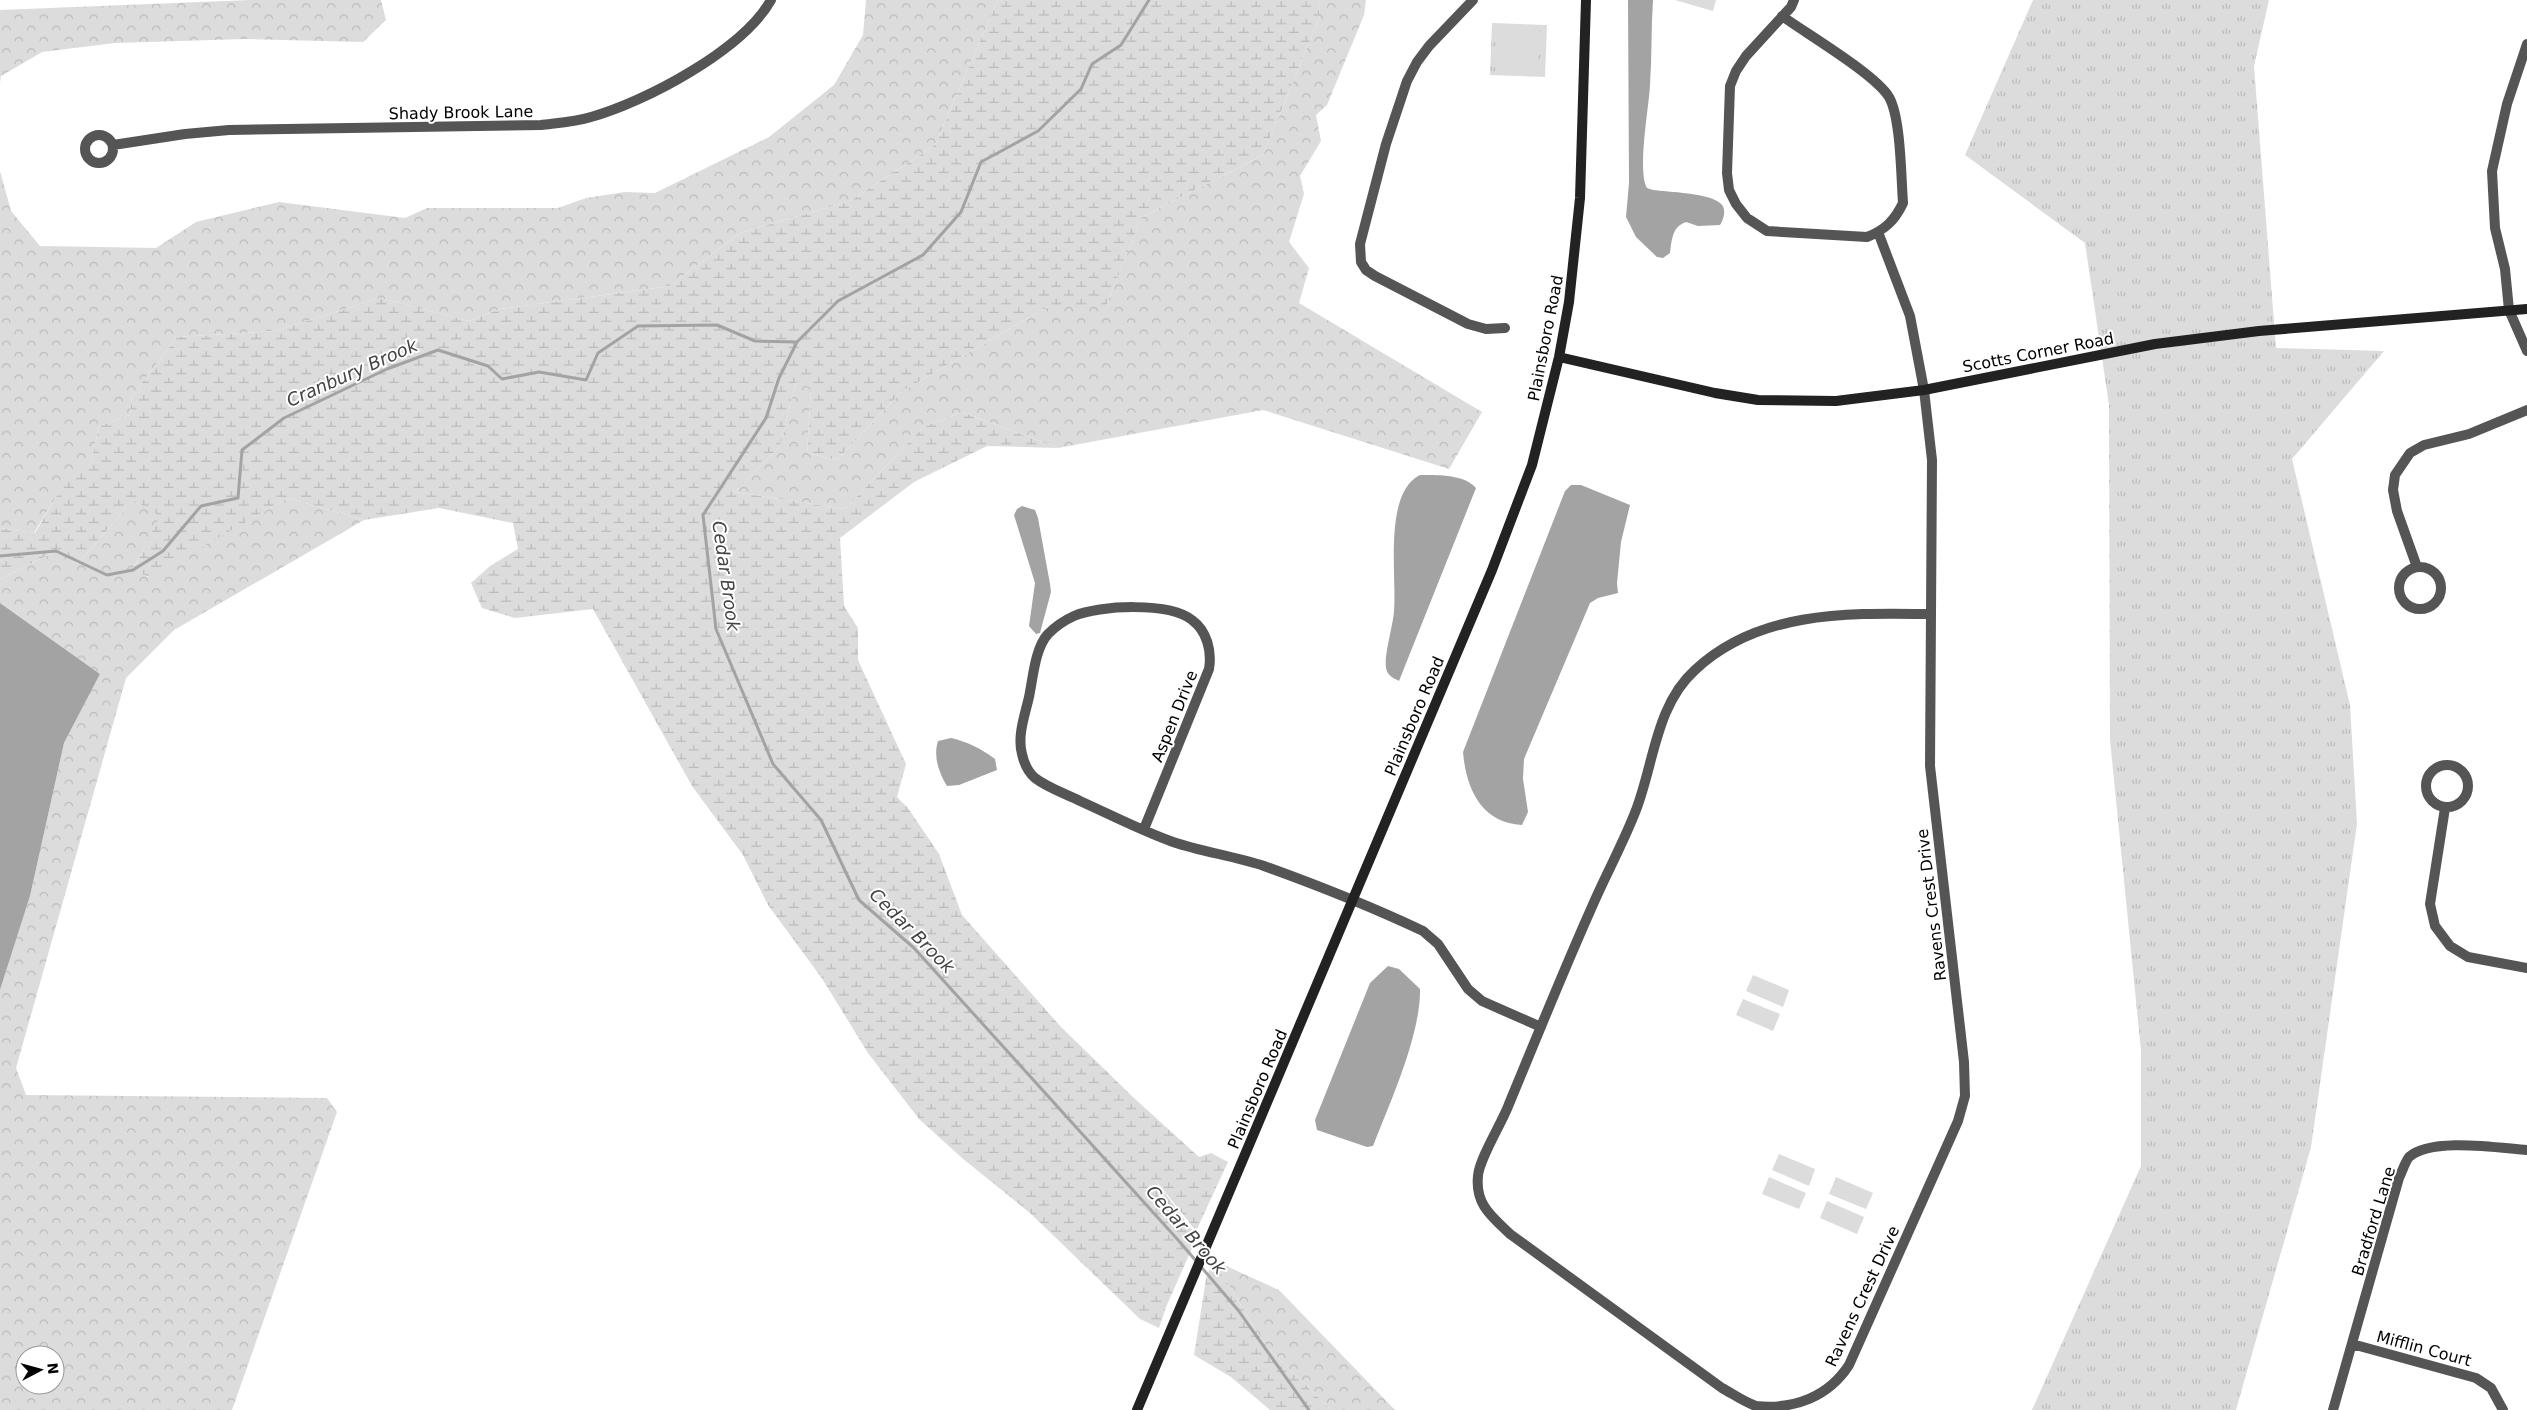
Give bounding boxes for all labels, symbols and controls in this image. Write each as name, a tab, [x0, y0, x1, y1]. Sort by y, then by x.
street label: Shady Brook Lane	[389, 102, 533, 123]
street label: Plainsboro Road	[1524, 273, 1567, 403]
street label: Scotts Corner Road	[1961, 328, 2115, 376]
water label: Cranbury Brook	[283, 334, 422, 411]
water label: Cedar Brook	[708, 519, 745, 634]
street label: Plainsboro Road	[1381, 654, 1448, 779]
street label: Aspen Drive	[1147, 668, 1201, 765]
street label: Ravens Crest Drive	[1913, 828, 1950, 982]
water label: Cedar Brook	[866, 884, 960, 979]
street label: Plainsboro Road	[1224, 1027, 1291, 1152]
street label: Bradford Lane	[2348, 1164, 2399, 1278]
water label: Cedar Brook	[1142, 1181, 1232, 1280]
street label: Ravens Crest Drive	[1822, 1223, 1903, 1370]
street label: Mifflin Court	[2374, 1327, 2473, 1370]
north arrow	[15, 1345, 65, 1395]
text: N	[44, 1362, 61, 1375]

